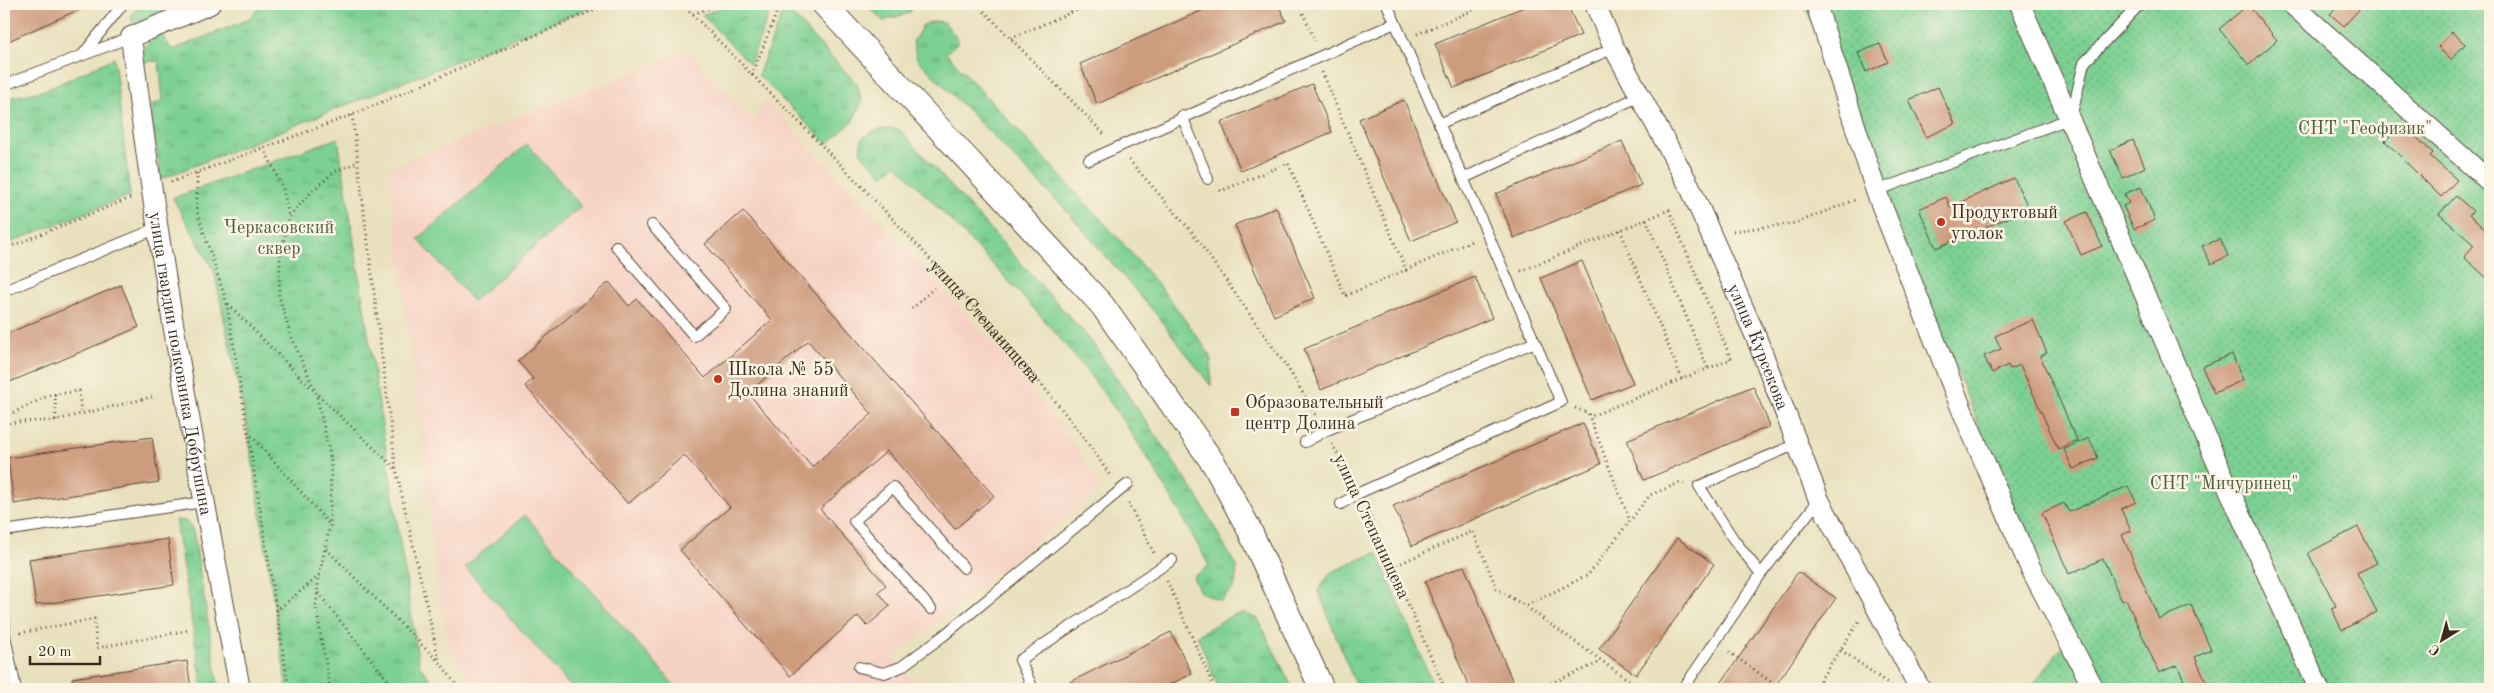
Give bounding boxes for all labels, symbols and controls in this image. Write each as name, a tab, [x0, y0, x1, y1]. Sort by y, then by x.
park label: СНТ "Геофизик"	[2298, 120, 2432, 139]
place label: Продуктовый уголок	[1951, 204, 2058, 243]
street label: улица гвардии полковника Добрушина	[145, 211, 215, 517]
marker: Продуктовый уголок	[1935, 216, 1947, 228]
park label: Черкасовский сквер	[224, 219, 334, 258]
street label: улица Степанищева	[926, 257, 1044, 387]
street label: улица Курсекова	[1724, 281, 1791, 413]
place label: Школа № 55 Долина знаний	[728, 361, 849, 400]
marker: Школа № 55 Долина знаний	[712, 373, 724, 385]
place label: Образовательный центр Долина	[1245, 394, 1384, 433]
marker: Образовательный центр Долина	[1229, 406, 1241, 418]
street label: улица Степанищева	[1330, 451, 1413, 602]
park label: СНТ "Мичуринец"	[2150, 475, 2298, 493]
north arrow	[2416, 616, 2466, 666]
scale bar	[30, 633, 100, 665]
text: С	[2427, 641, 2443, 658]
text: 20 m	[38, 645, 72, 660]

